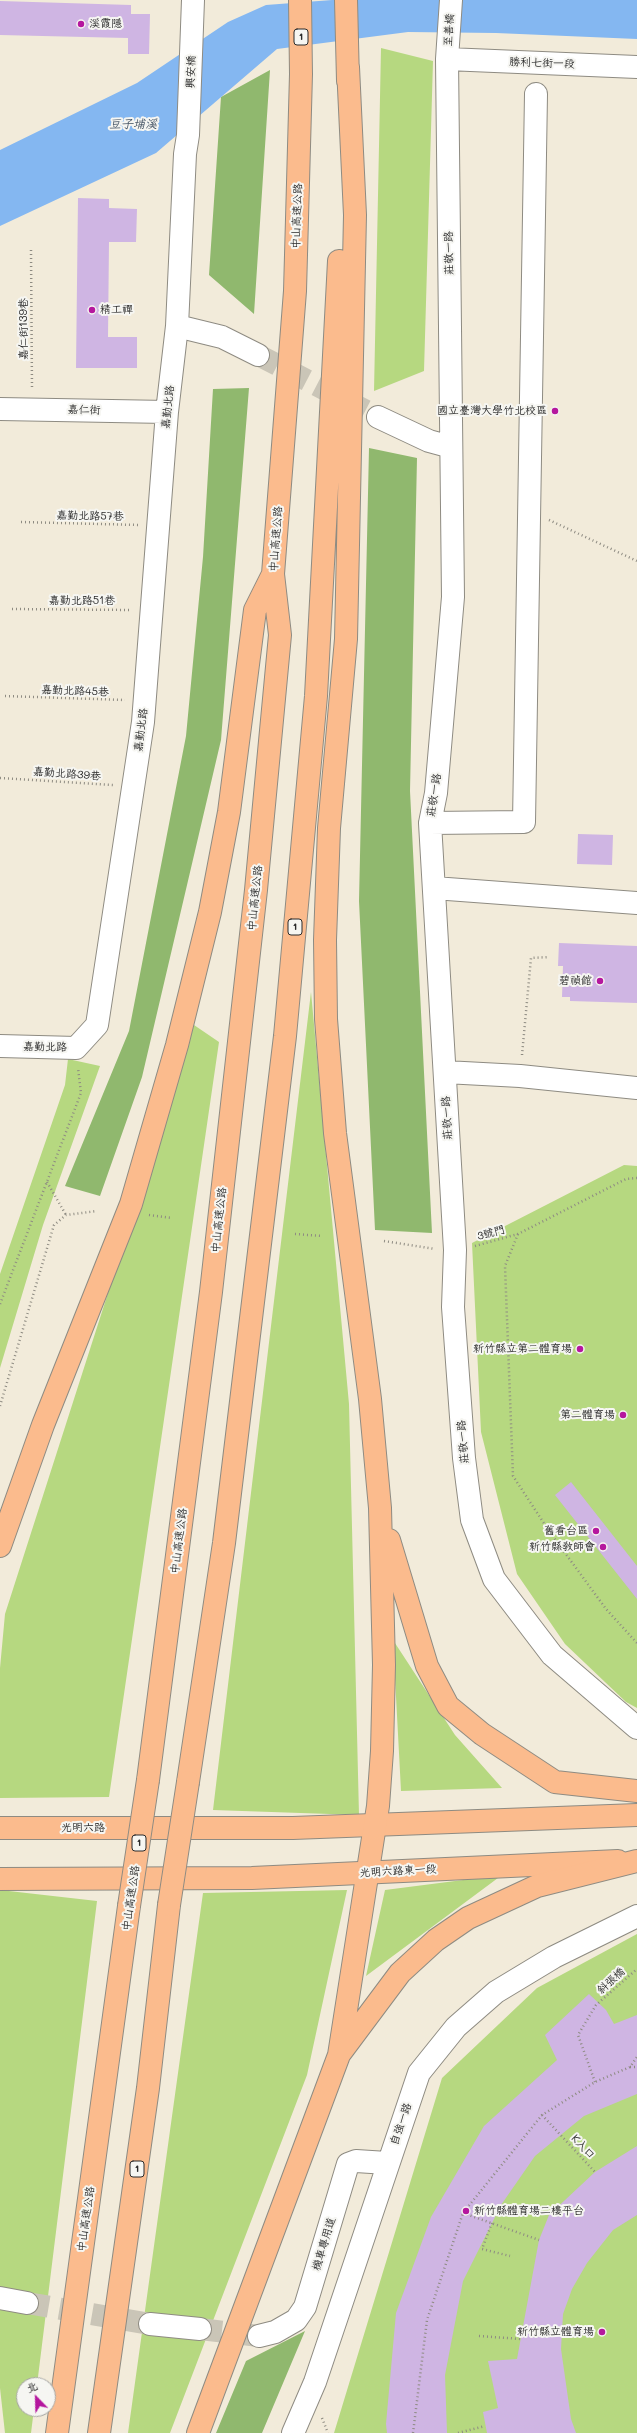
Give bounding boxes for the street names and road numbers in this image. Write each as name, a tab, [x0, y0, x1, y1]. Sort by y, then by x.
street label: 至善橋	[441, 13, 457, 47]
road number: 1	[294, 29, 308, 45]
street label: 興安橋	[184, 55, 198, 89]
street label: 勝利七街一段	[509, 55, 575, 71]
street label: 中山高速公路	[289, 183, 305, 249]
street label: 莊敬一路	[442, 231, 456, 275]
street label: 嘉仁街139巷	[17, 298, 31, 360]
street label: 嘉勤北路	[159, 384, 177, 430]
street label: 嘉仁街	[67, 403, 101, 417]
street label: 中山高速公路	[267, 506, 285, 572]
street label: 嘉勤北路57巷	[56, 509, 124, 523]
street label: 嘉勤北路51巷	[49, 594, 115, 608]
street label: 嘉勤北路45巷	[41, 683, 109, 699]
street label: 嘉勤北路	[132, 707, 150, 753]
street label: 嘉勤北路39巷	[33, 765, 101, 783]
street label: 莊敬一路	[424, 772, 444, 818]
street label: 中山高速公路	[245, 864, 265, 932]
road number: 1	[288, 919, 302, 935]
street label: 嘉勤北路	[23, 1040, 67, 1054]
street label: 莊敬一路	[439, 1096, 455, 1140]
street label: 中山高速公路	[209, 1186, 229, 1254]
street label: 3號門	[476, 1223, 506, 1243]
street label: 莊敬一路	[455, 1420, 471, 1464]
street label: 中山高速公路	[168, 1507, 190, 1575]
street label: 光明六路	[61, 1821, 105, 1835]
road number: 1	[132, 1835, 146, 1851]
street label: 光明六路東一段	[359, 1862, 437, 1880]
street label: 中山高速公路	[120, 1864, 142, 1932]
street label: 斜張橋	[594, 1965, 628, 1997]
street label: 自強一路	[388, 2101, 414, 2147]
street label: K入口	[568, 2132, 598, 2162]
road number: 1	[130, 2161, 144, 2177]
street label: 中山高速公路	[75, 2185, 97, 2253]
street label: 機車專用道	[310, 2216, 338, 2272]

